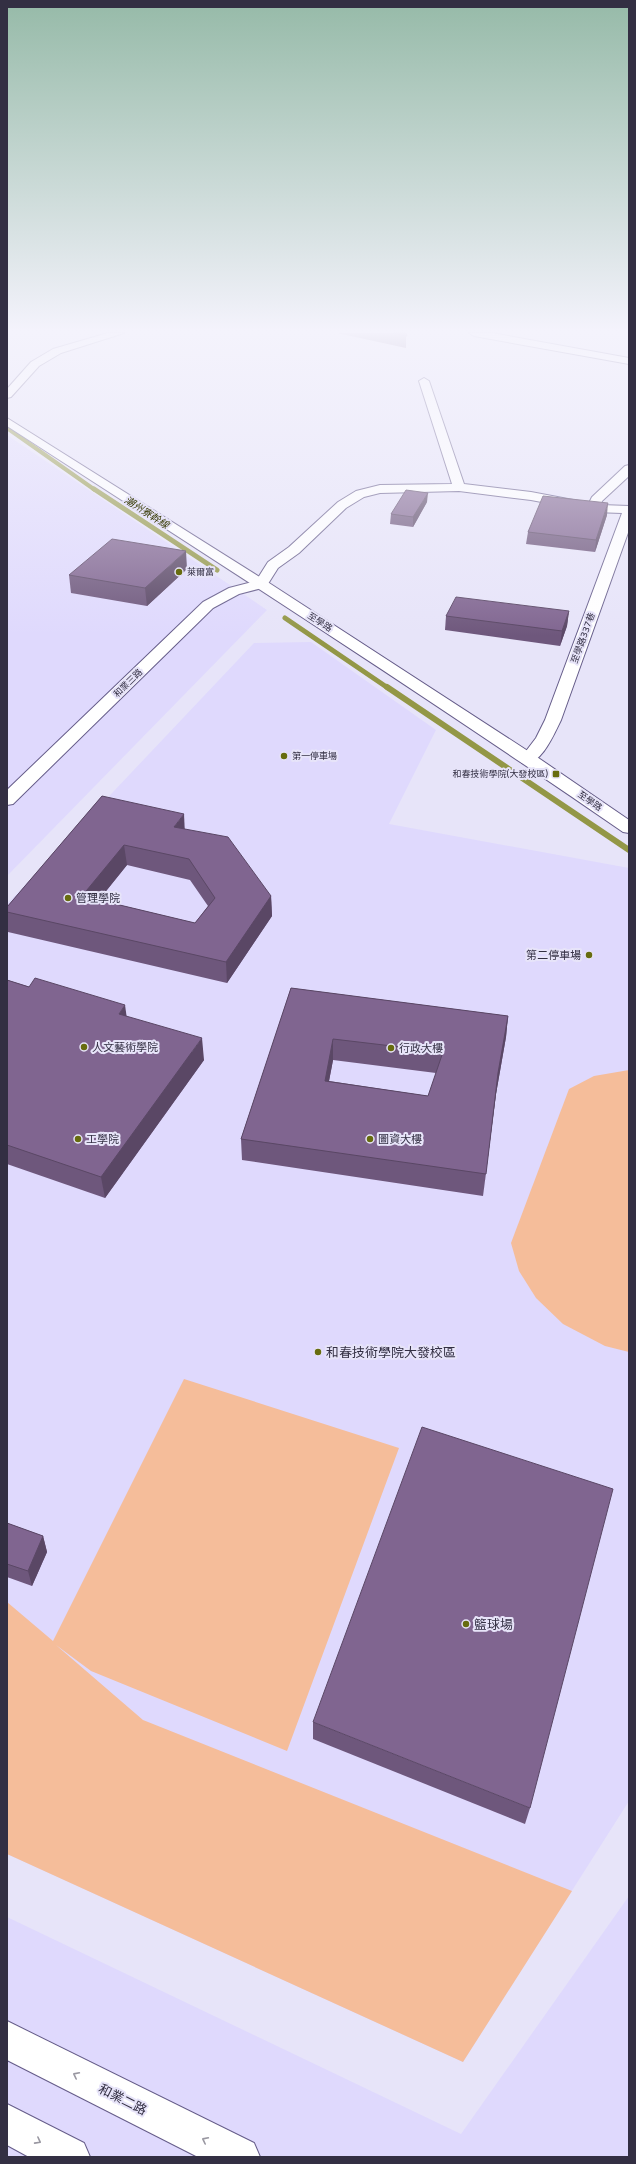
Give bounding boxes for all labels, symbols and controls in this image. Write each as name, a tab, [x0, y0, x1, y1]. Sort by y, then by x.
water label: 潮州寮幹線	[122, 494, 172, 532]
marker: 萊爾富	[174, 567, 184, 577]
place label: 萊爾富	[187, 567, 214, 578]
street label: 至學路	[305, 610, 334, 634]
street label: 至學路337巷	[569, 611, 598, 665]
street label: 和業三路	[112, 667, 145, 700]
marker: 第一停車場	[279, 751, 289, 761]
place label: 第一停車場	[292, 751, 337, 762]
place label: 和春技術學院(大發校區)	[452, 768, 548, 780]
marker: 和春技術學院(大發校區)	[551, 769, 561, 779]
street label: 至學路	[575, 789, 604, 814]
place label: 管理學院	[76, 892, 120, 905]
marker: 管理學院	[63, 893, 73, 903]
place label: 第二停車場	[526, 949, 581, 962]
marker: 第二停車場	[584, 950, 594, 960]
place label: 人文藝術學院	[92, 1041, 158, 1054]
marker: 人文藝術學院	[79, 1042, 89, 1052]
place label: 行政大樓	[399, 1042, 443, 1055]
marker: 行政大樓	[386, 1043, 396, 1053]
place label: 工學院	[86, 1133, 119, 1146]
place label: 圖資大樓	[378, 1133, 422, 1146]
marker: 工學院	[73, 1134, 83, 1144]
marker: 圖資大樓	[365, 1134, 375, 1144]
place label: 和春技術學院大發校區	[326, 1345, 456, 1361]
marker: 和春技術學院大發校區	[313, 1347, 323, 1357]
place label: 籃球場	[474, 1617, 513, 1633]
marker: 籃球場	[461, 1619, 471, 1629]
one-way arrow	[73, 2072, 80, 2080]
street label: 和業二路	[96, 2081, 149, 2119]
one-way arrow	[34, 2136, 42, 2143]
one-way arrow	[201, 2137, 209, 2144]

